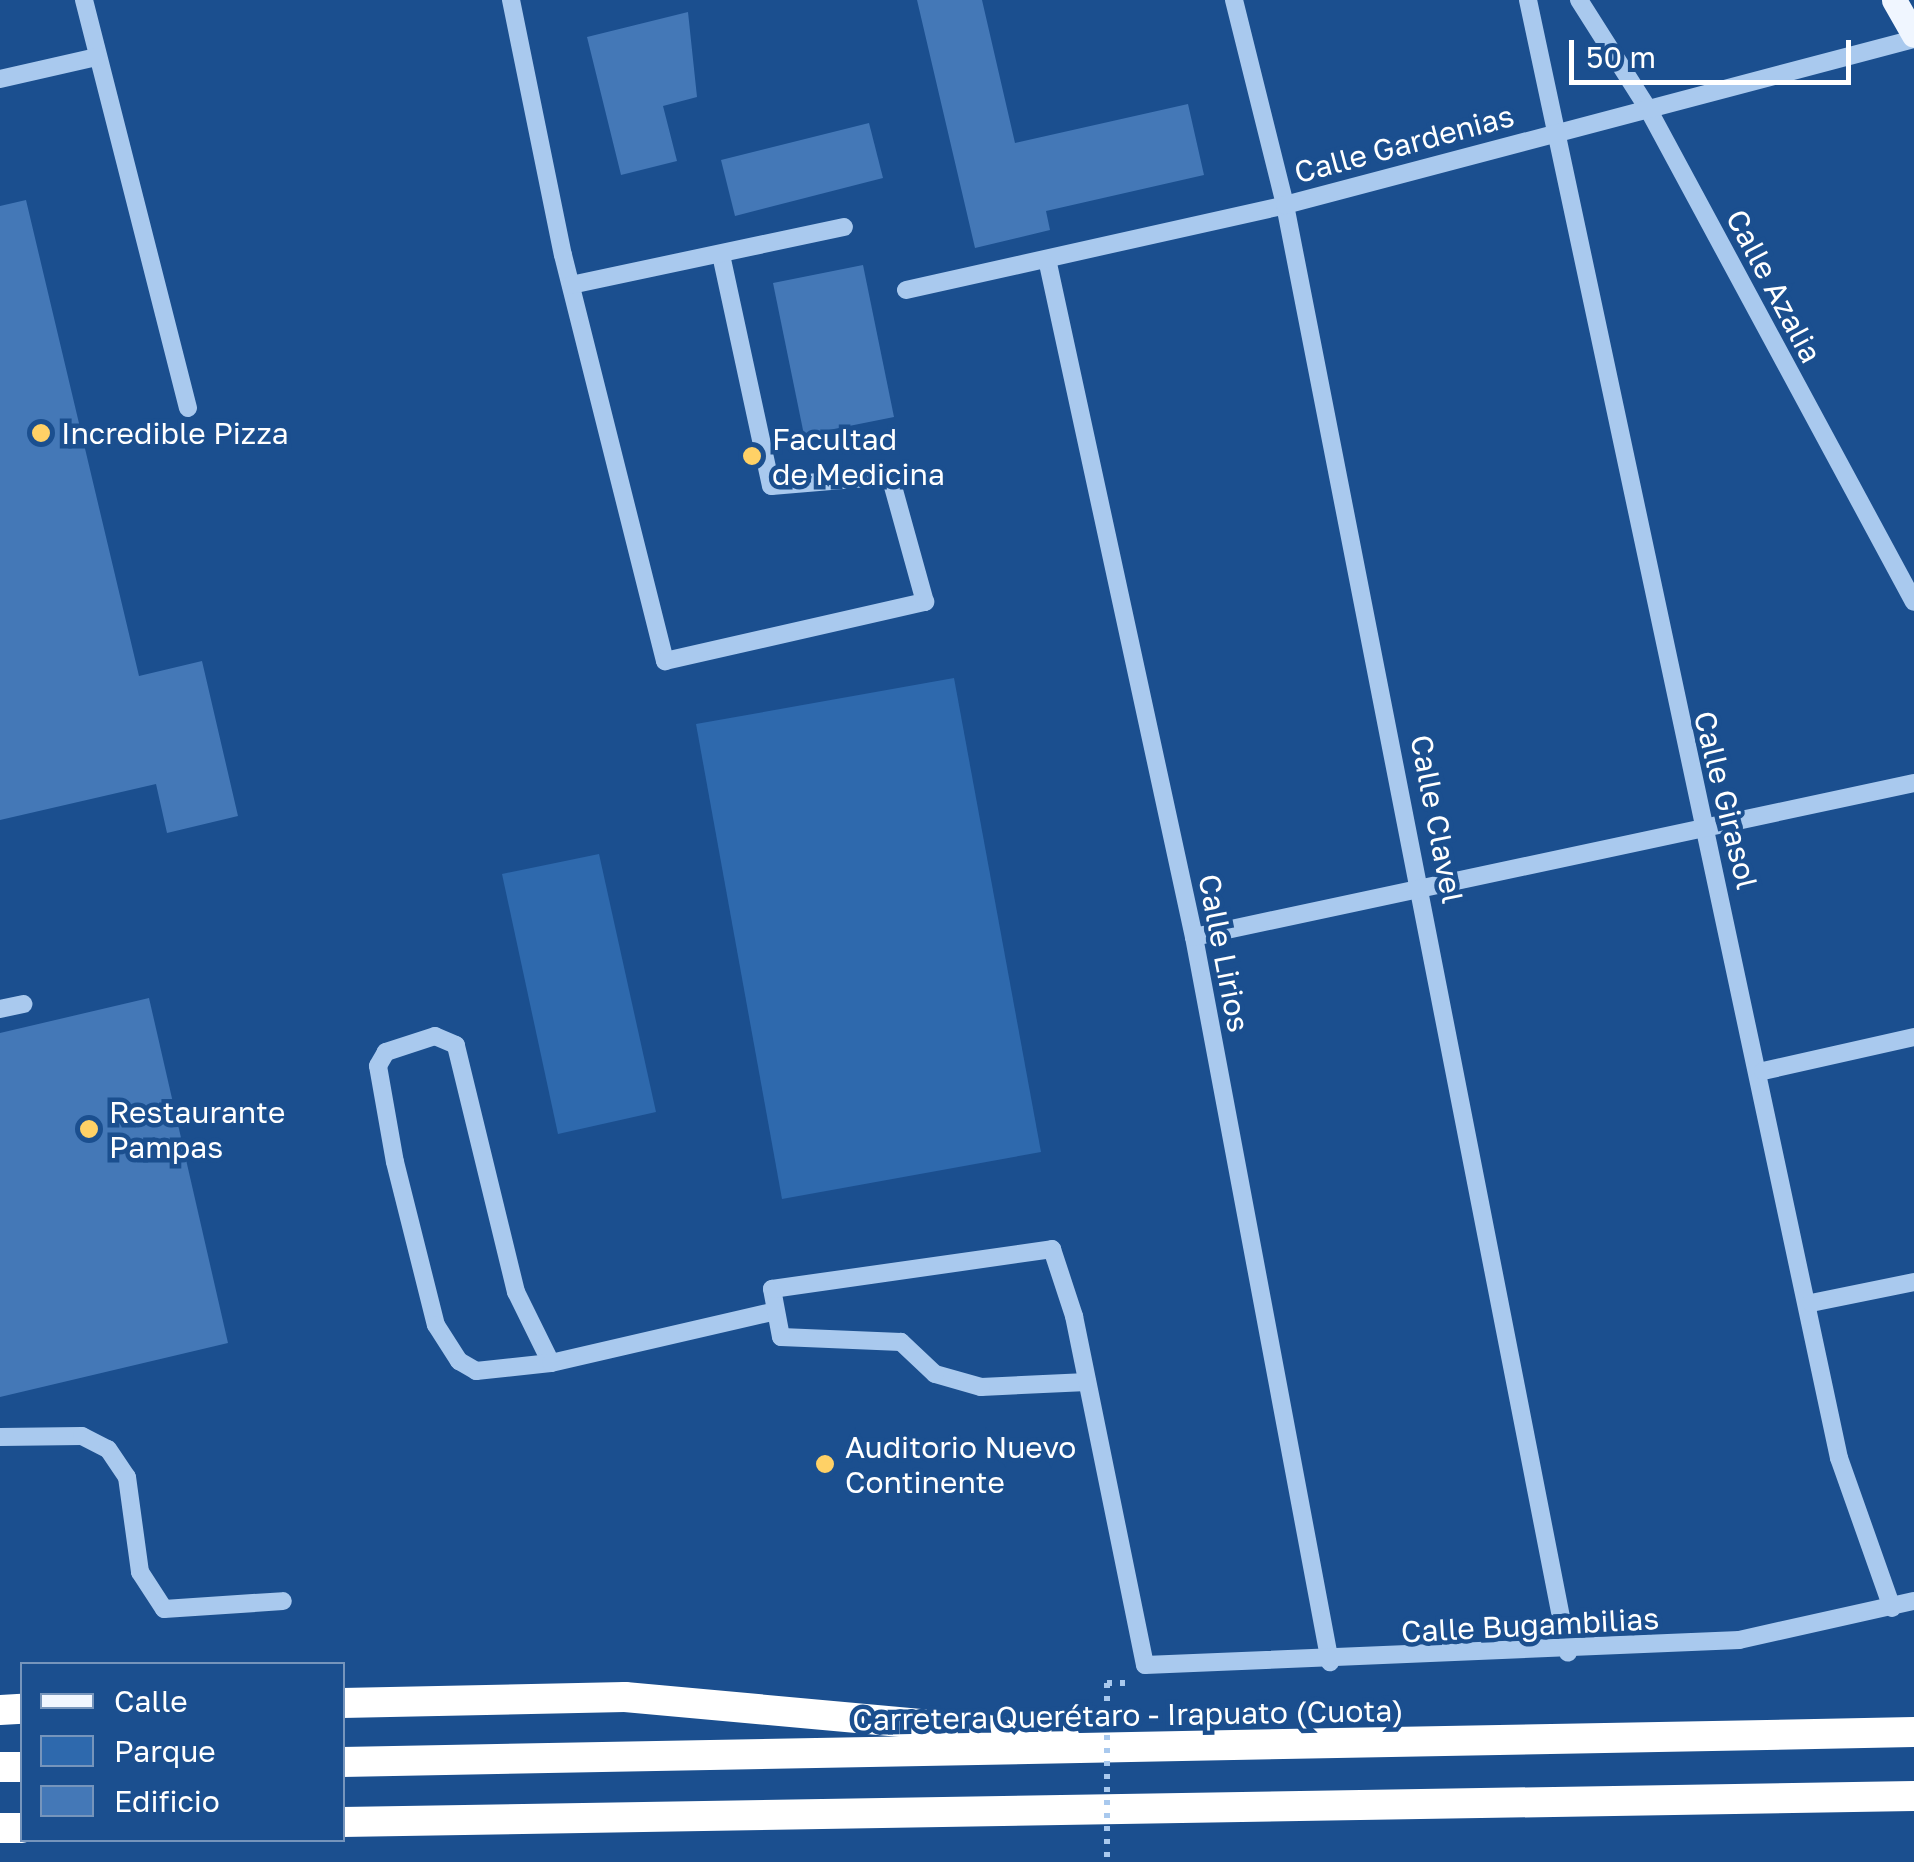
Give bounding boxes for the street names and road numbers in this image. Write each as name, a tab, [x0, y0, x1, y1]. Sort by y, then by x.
street label: Calle Gardenias	[1290, 97, 1518, 191]
street label: Calle Azalia	[1719, 203, 1829, 369]
street label: Calle Girasol	[1686, 707, 1766, 893]
street label: Calle Clavel	[1403, 732, 1471, 906]
street label: Calle Lirios	[1191, 871, 1257, 1035]
street label: Calle Bugambilias	[1400, 1600, 1660, 1650]
street label: Carretera Querétaro - Irapuato (Cuota)	[852, 1692, 1404, 1738]

